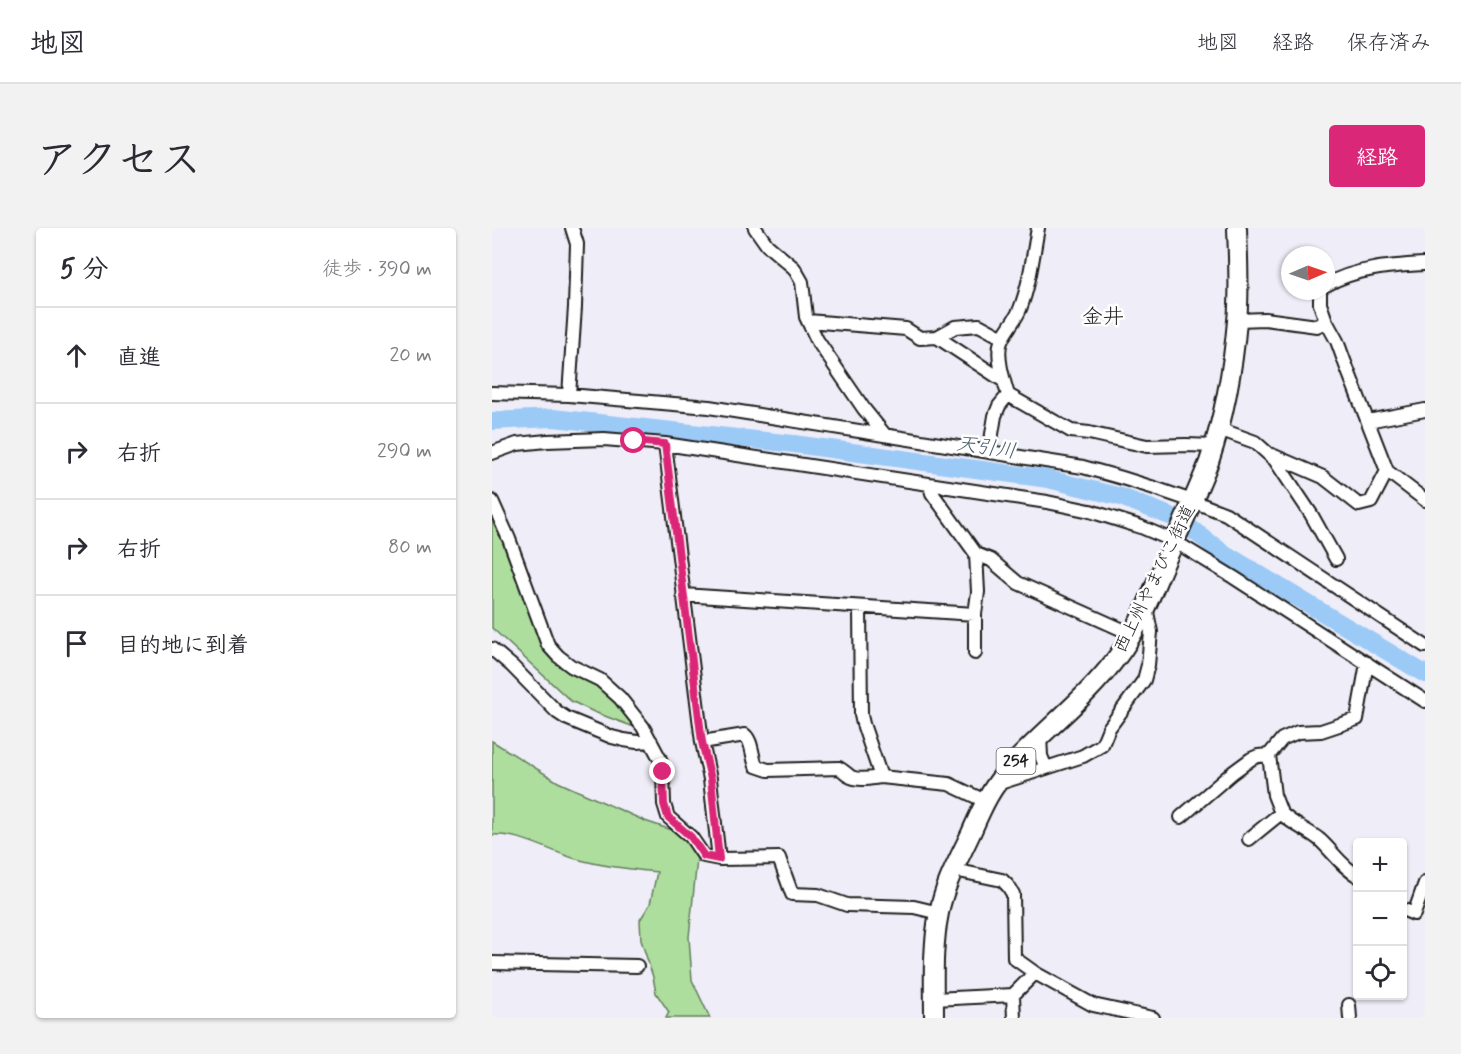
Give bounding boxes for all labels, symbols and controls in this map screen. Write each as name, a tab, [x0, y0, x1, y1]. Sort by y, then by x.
text: 地図	[30, 26, 86, 63]
text: 地図	[1197, 29, 1239, 57]
text: 経路	[1272, 29, 1314, 57]
text: 保存済み	[1347, 29, 1431, 57]
button: 経路	[1329, 125, 1425, 187]
text: アクセス	[36, 134, 201, 189]
north arrow	[1281, 246, 1335, 300]
text: 5 分	[60, 253, 109, 287]
text: 徒歩 · 390 m	[322, 256, 432, 283]
district label: 金井	[1082, 303, 1124, 331]
icon: ahead	[60, 339, 93, 372]
text: 20 m	[389, 342, 432, 369]
text: 直進	[117, 344, 161, 372]
route start	[620, 427, 646, 453]
water label: 天引川	[954, 430, 1018, 466]
icon: right	[60, 435, 93, 468]
text: 290 m	[377, 438, 432, 465]
text: 右折	[117, 440, 161, 468]
street label: 西上州やまびこ街道	[1109, 501, 1201, 657]
icon: right	[60, 531, 93, 564]
text: 80 m	[388, 534, 432, 561]
text: 右折	[117, 536, 161, 564]
icon: arrive	[60, 627, 93, 660]
text: 目的地に到着	[117, 632, 249, 660]
road number: 254	[996, 748, 1036, 774]
route end	[649, 758, 675, 784]
map controls	[1353, 838, 1407, 1000]
button: +	[1353, 838, 1407, 892]
button: −	[1353, 892, 1407, 946]
button: locate	[1353, 946, 1407, 1000]

